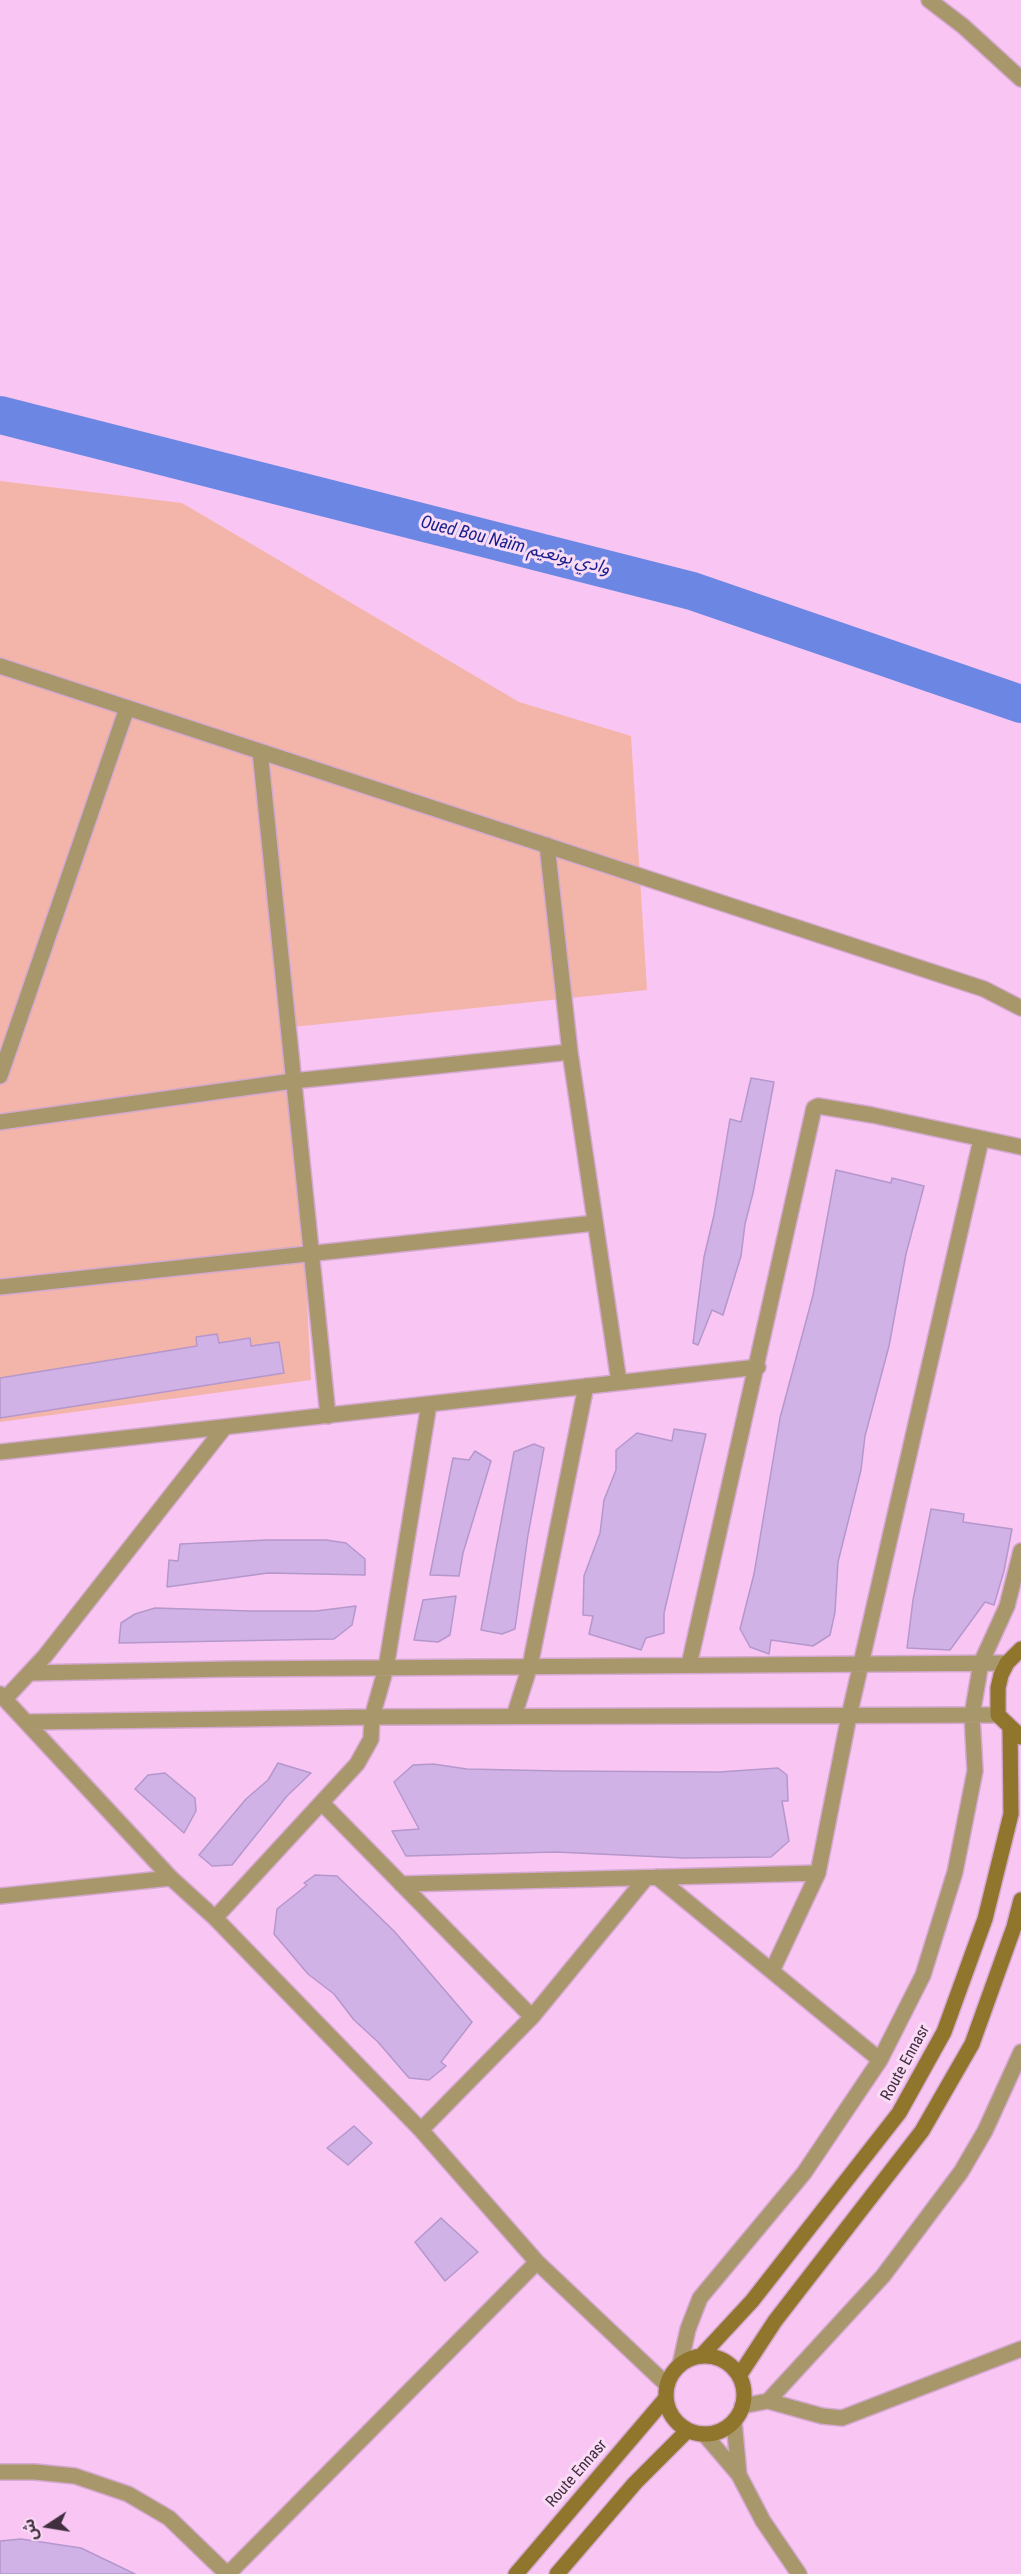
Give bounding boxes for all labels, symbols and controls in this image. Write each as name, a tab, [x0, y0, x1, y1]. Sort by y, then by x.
water label: Oued Bou Naïm وادي بونعيم	[418, 512, 612, 580]
street label: Route Ennasr	[877, 2022, 935, 2104]
street label: Route Ennasr	[542, 2436, 612, 2512]
north arrow	[18, 2496, 78, 2556]
text: ش	[18, 2517, 41, 2543]

